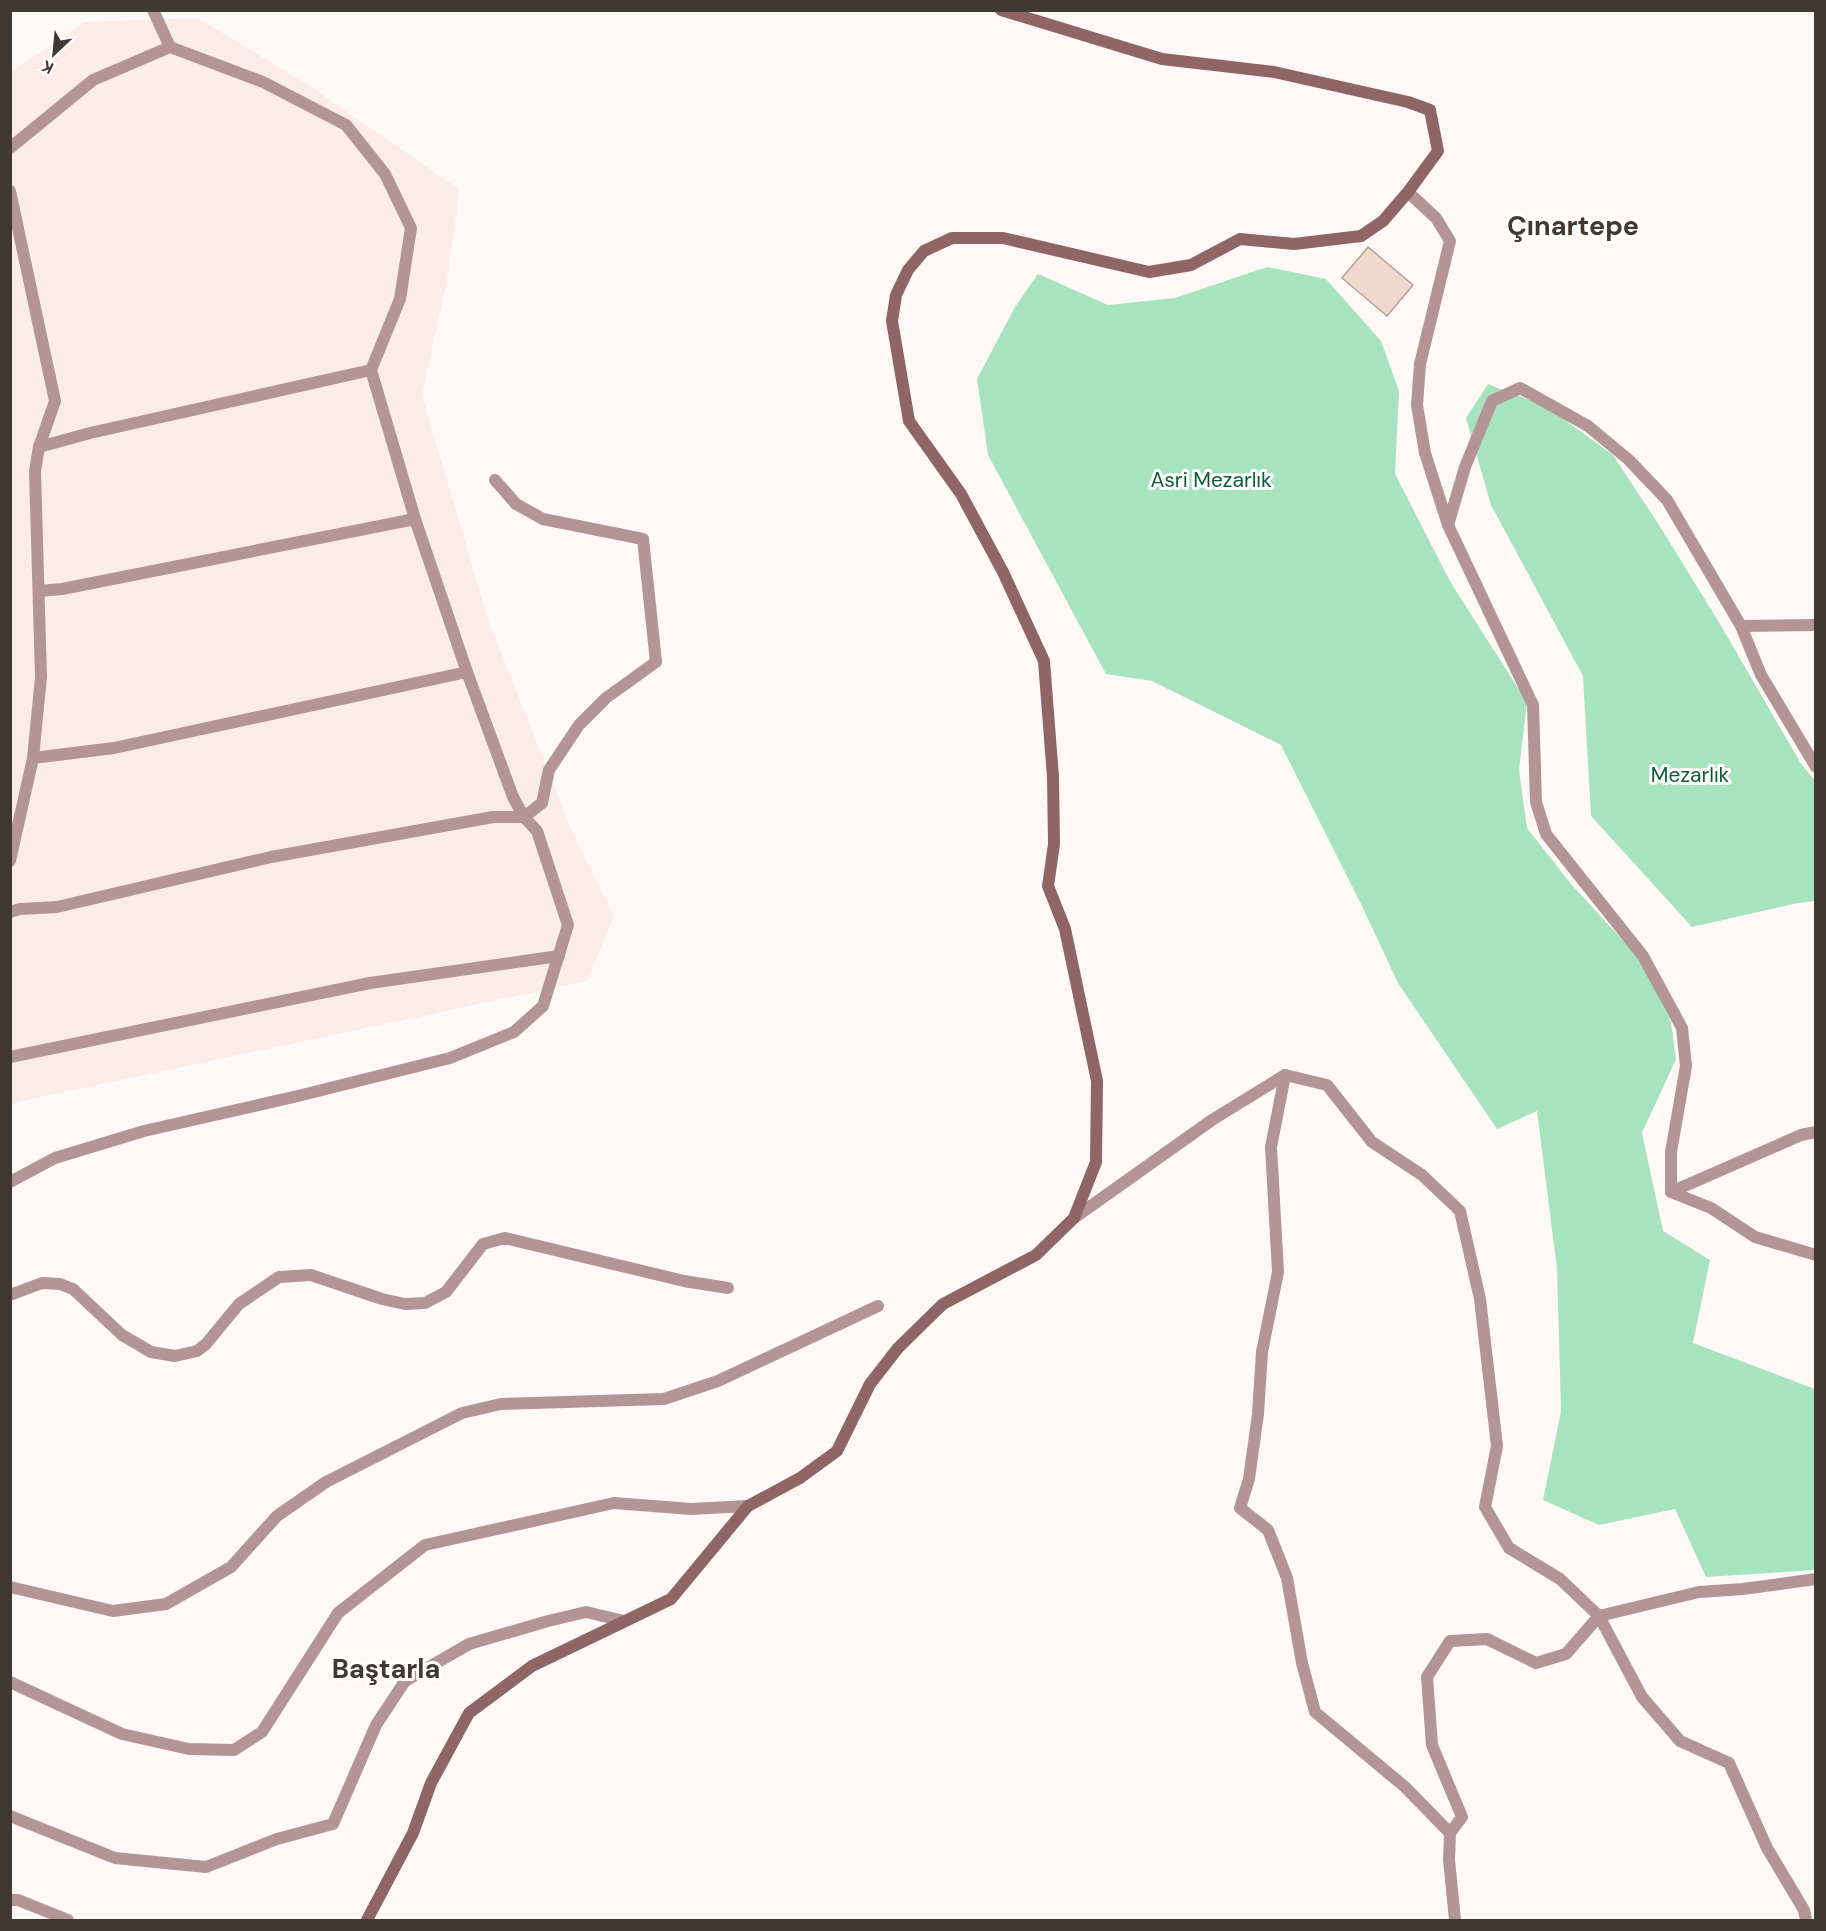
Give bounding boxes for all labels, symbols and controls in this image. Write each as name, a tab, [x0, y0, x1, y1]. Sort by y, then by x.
north arrow	[24, 24, 84, 84]
text: K	[38, 55, 57, 79]
district label: Çınartepe	[1507, 208, 1639, 243]
park label: Asri Mezarlık	[1150, 466, 1272, 494]
park label: Mezarlık	[1651, 761, 1730, 789]
district label: Baştarla	[332, 1651, 440, 1686]

